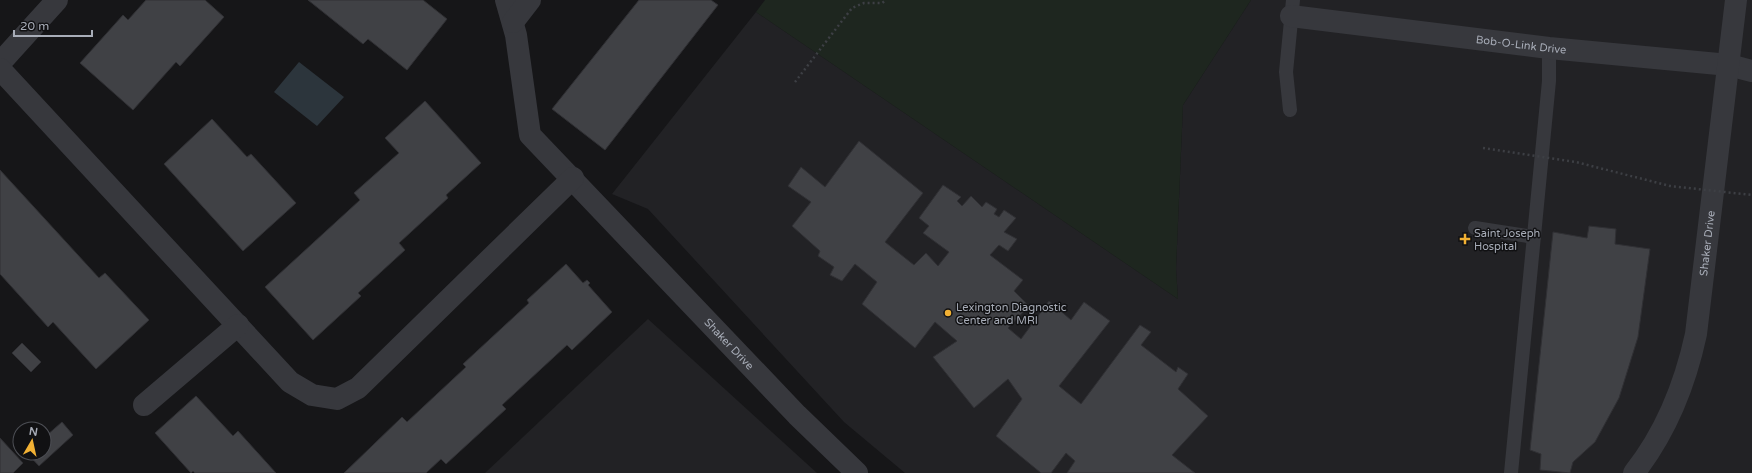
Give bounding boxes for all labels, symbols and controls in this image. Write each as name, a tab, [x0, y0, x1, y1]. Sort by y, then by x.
scale bar	[14, 12, 92, 38]
text: 20 m	[20, 19, 49, 33]
street label: Bob-O-Link Drive	[1475, 33, 1567, 56]
street label: Shaker Drive	[1696, 210, 1717, 277]
place label: Saint Joseph Hospital	[1474, 227, 1540, 253]
marker: Saint Joseph Hospital	[1459, 233, 1471, 245]
place label: Lexington Diagnostic Center and MRI	[956, 301, 1067, 327]
marker: Lexington Diagnostic Center and MRI	[943, 308, 953, 318]
street label: Shaker Drive	[702, 316, 757, 372]
north arrow	[12, 421, 52, 461]
text: N	[28, 425, 39, 439]

